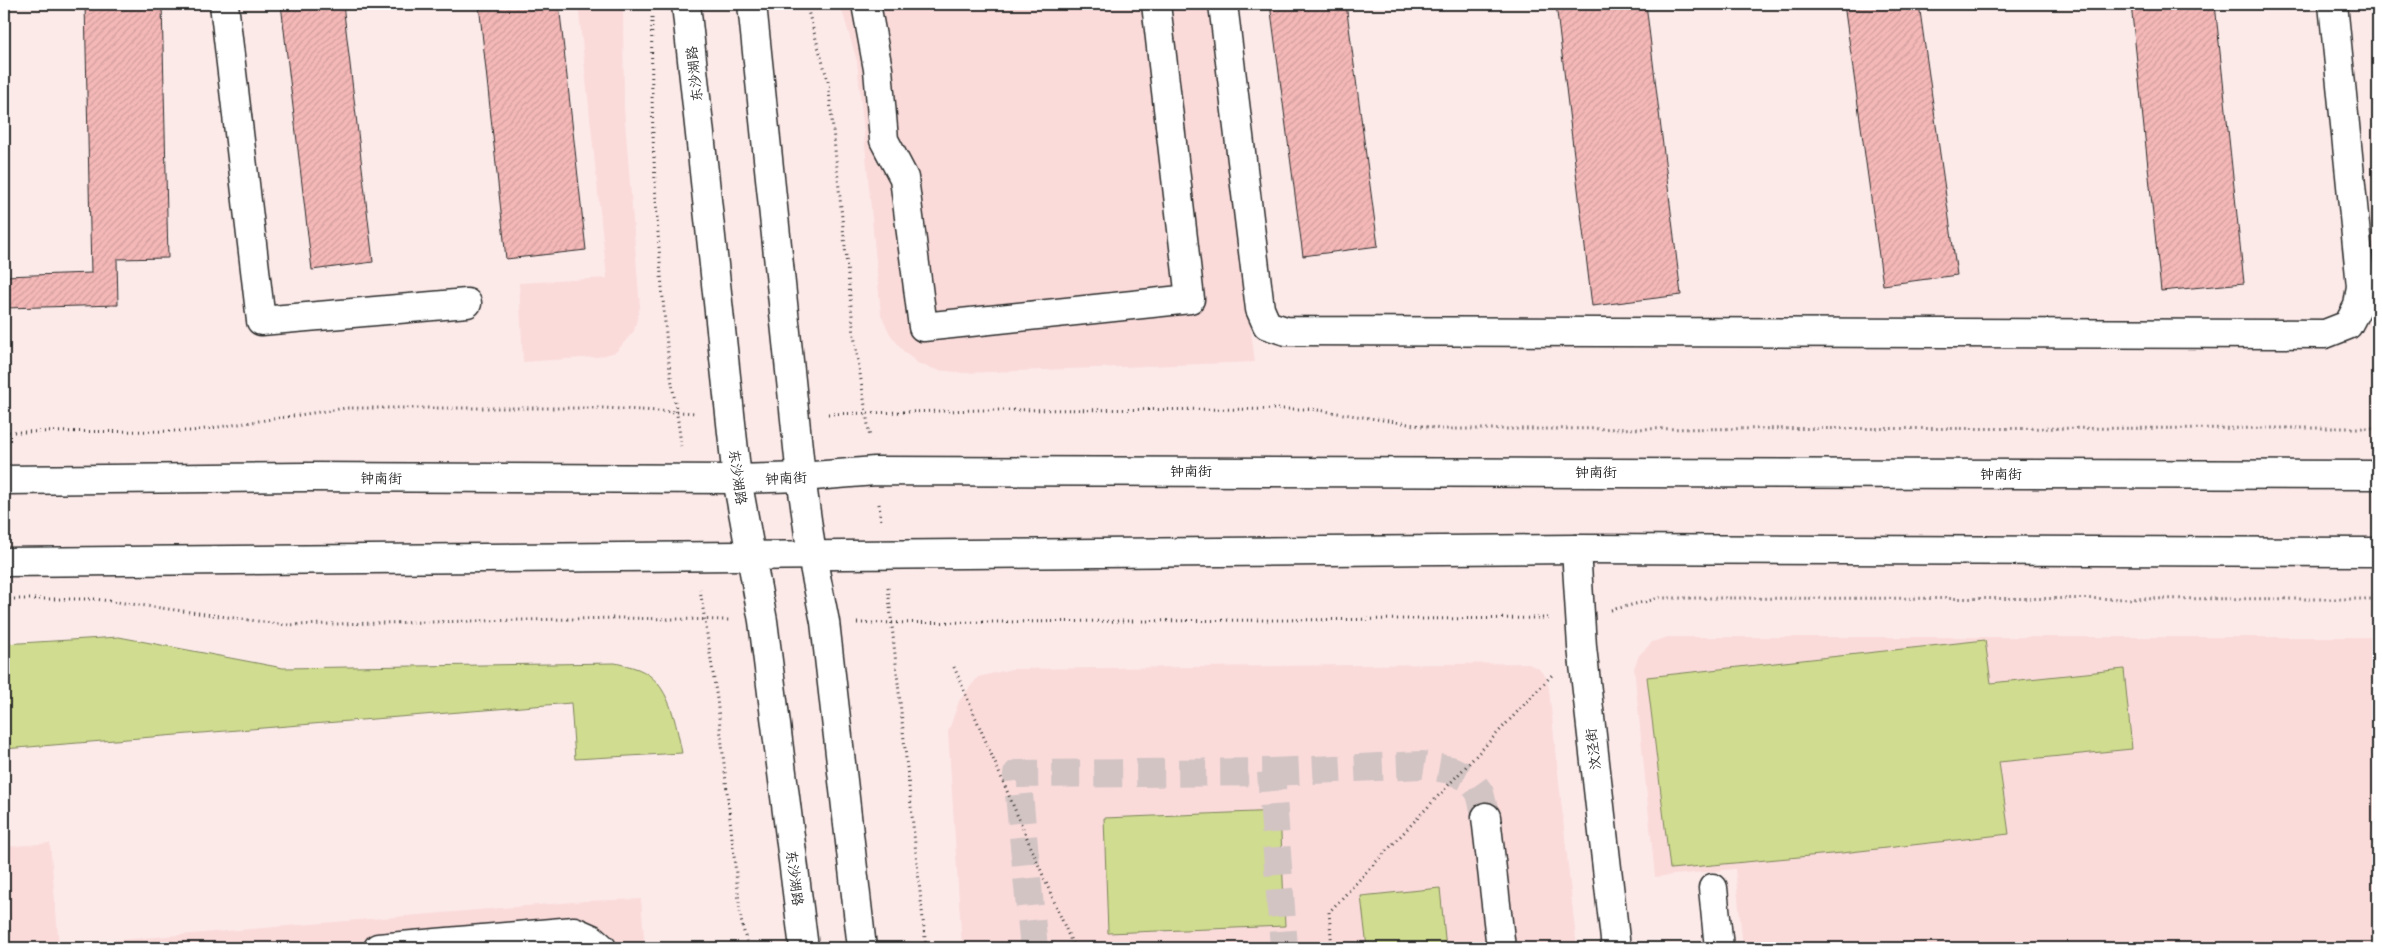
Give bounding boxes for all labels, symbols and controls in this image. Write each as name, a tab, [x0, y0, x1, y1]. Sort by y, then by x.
street label: 东沙湖路	[682, 45, 706, 103]
street label: 东沙湖路	[725, 448, 751, 506]
street label: 钟南街	[1170, 462, 1212, 480]
street label: 钟南街	[1575, 463, 1617, 481]
street label: 钟南街	[1980, 465, 2022, 483]
street label: 钟南街	[765, 468, 807, 488]
street label: 钟南街	[360, 469, 402, 487]
street label: 汶泾街	[1582, 727, 1604, 771]
street label: 东沙湖路	[783, 849, 807, 907]

